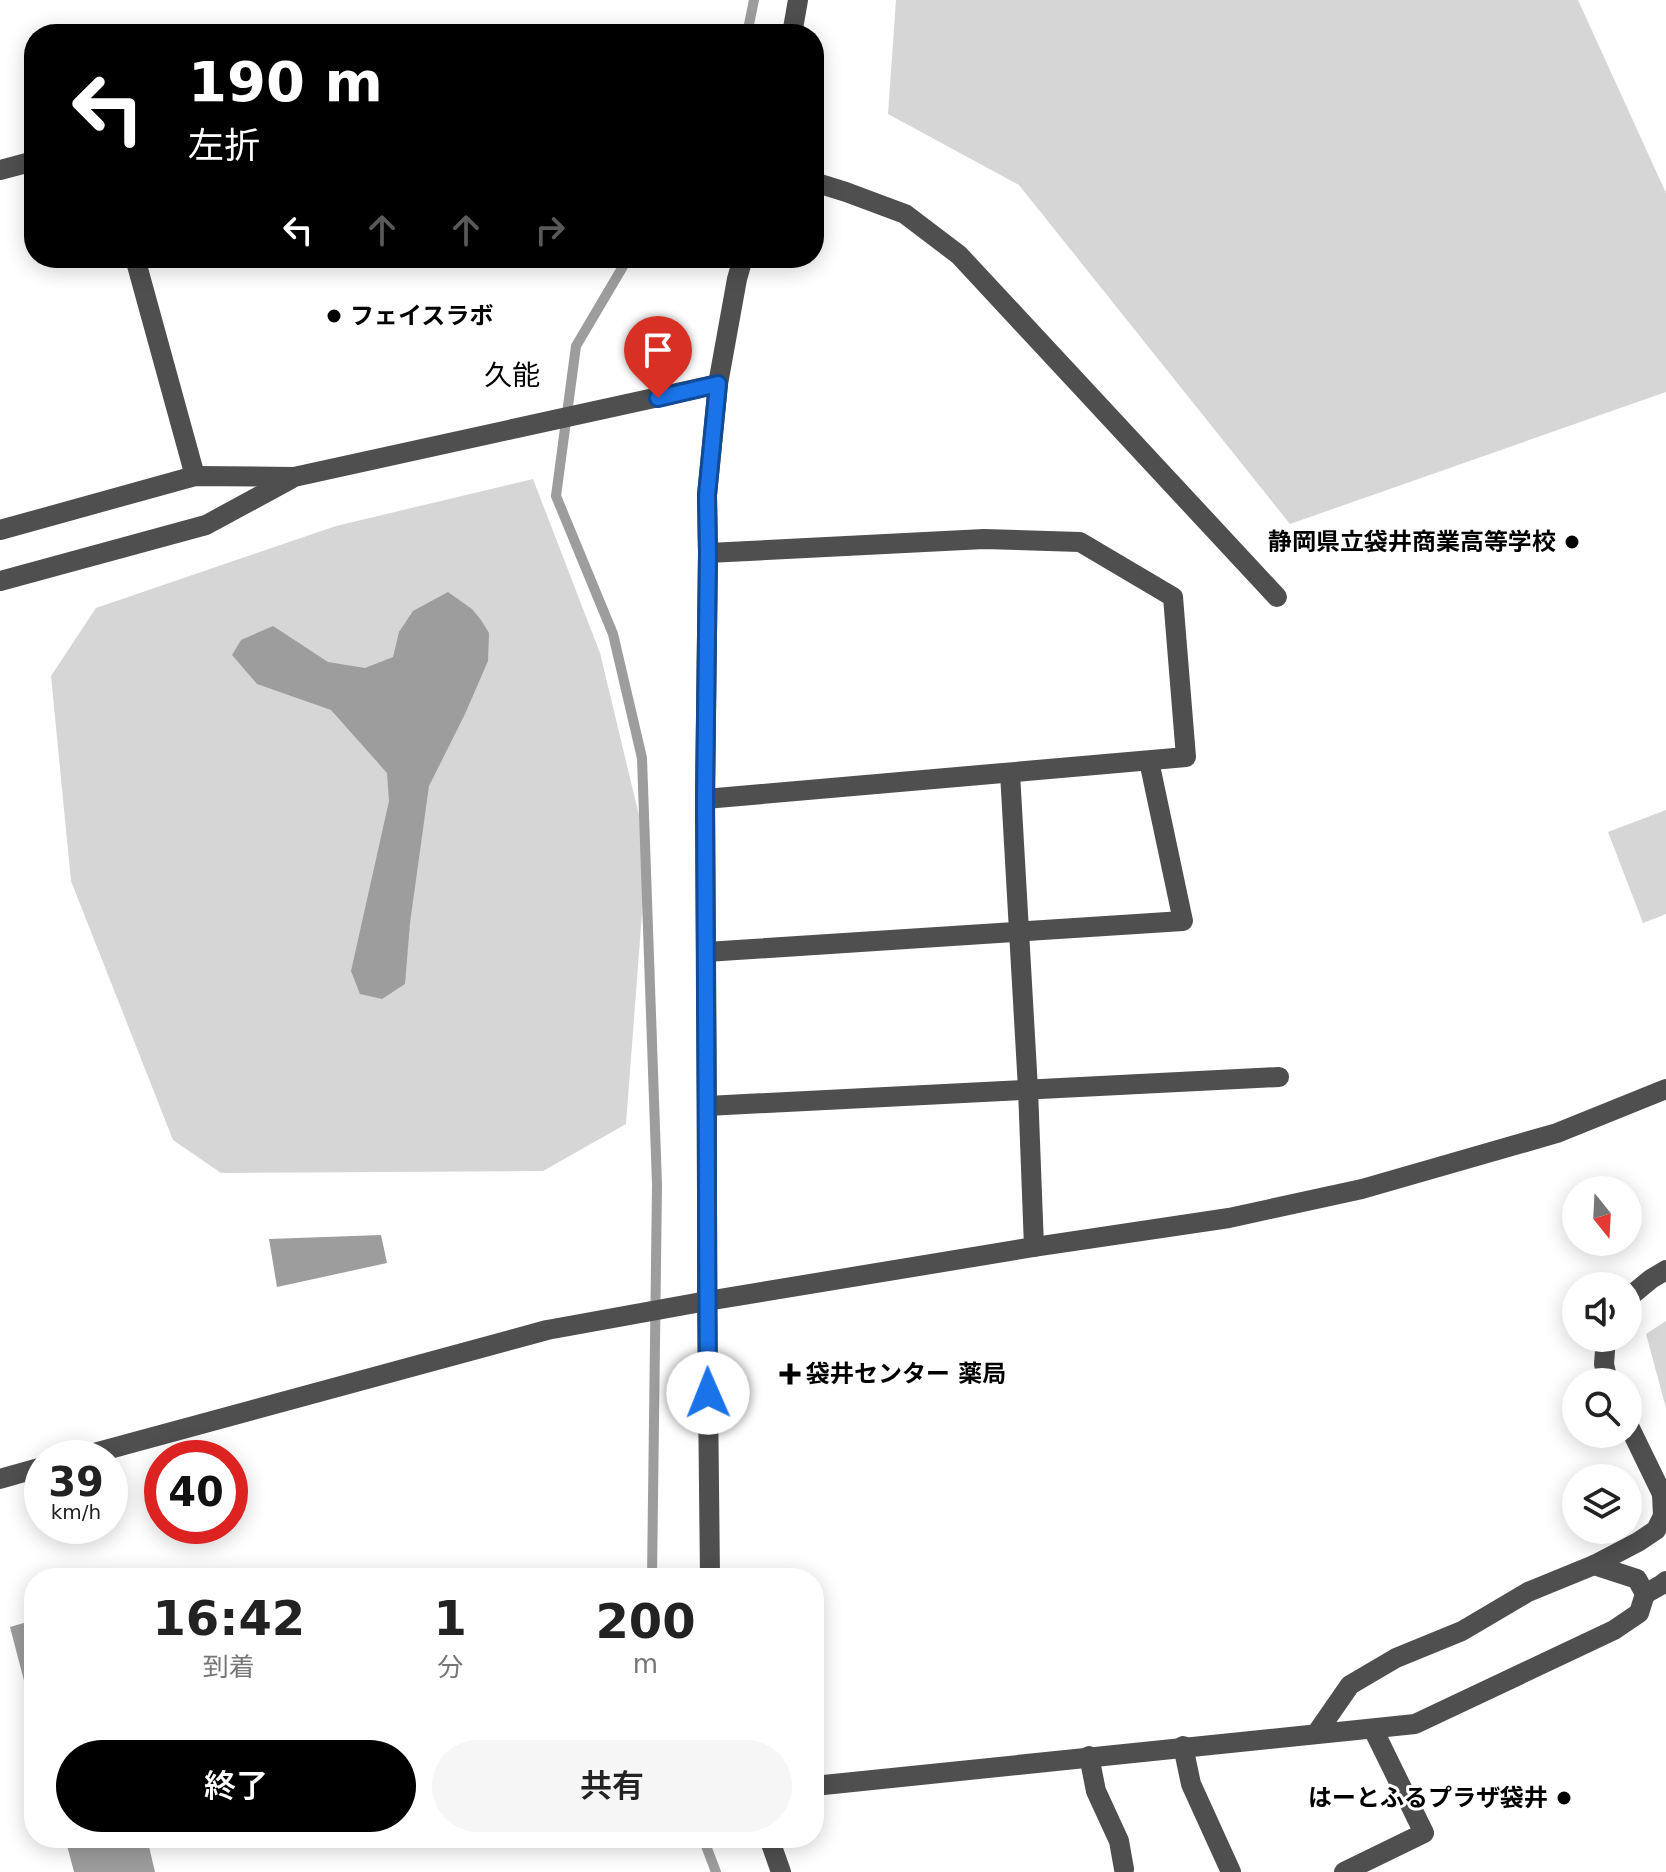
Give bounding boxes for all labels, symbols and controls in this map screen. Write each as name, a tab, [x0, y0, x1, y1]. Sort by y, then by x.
text: 190 m	[188, 49, 383, 114]
icon: left	[56, 56, 160, 160]
text: 左折	[188, 125, 260, 166]
icon: left	[276, 208, 320, 252]
icon: ahead	[360, 208, 404, 252]
icon: ahead	[444, 208, 488, 252]
icon: right	[528, 208, 572, 252]
place label: フェイスラボ	[350, 302, 493, 330]
marker: フェイスラボ	[325, 307, 343, 325]
pin	[624, 316, 692, 398]
icon: arrive	[636, 328, 680, 372]
district label: 久能	[484, 359, 540, 392]
place label: 静岡県立袋井商業高等学校	[1268, 528, 1556, 556]
marker: 静岡県立袋井商業高等学校	[1563, 533, 1581, 551]
north arrow	[1562, 1176, 1642, 1256]
map controls	[1562, 1176, 1642, 1544]
button: sound	[1562, 1272, 1642, 1352]
position arrow	[666, 1351, 750, 1435]
place label: 袋井センター 薬局	[805, 1360, 1006, 1388]
marker: 袋井センター 薬局	[781, 1365, 799, 1383]
button: search	[1562, 1368, 1642, 1448]
speed limit sign: 40	[144, 1440, 248, 1544]
text: 39	[48, 1459, 104, 1505]
button: layers	[1562, 1464, 1642, 1544]
text: km/h	[51, 1500, 101, 1524]
text: 16:42	[152, 1590, 305, 1646]
text: 1	[434, 1590, 467, 1646]
text: 200	[595, 1593, 696, 1649]
text: m	[633, 1649, 658, 1679]
text: 到着	[203, 1652, 255, 1682]
text: 分	[437, 1652, 463, 1682]
button: 終了	[56, 1740, 416, 1832]
button: 共有	[432, 1740, 792, 1832]
place label: はーとふるプラザ袋井	[1308, 1784, 1548, 1812]
marker: はーとふるプラザ袋井	[1555, 1789, 1573, 1807]

